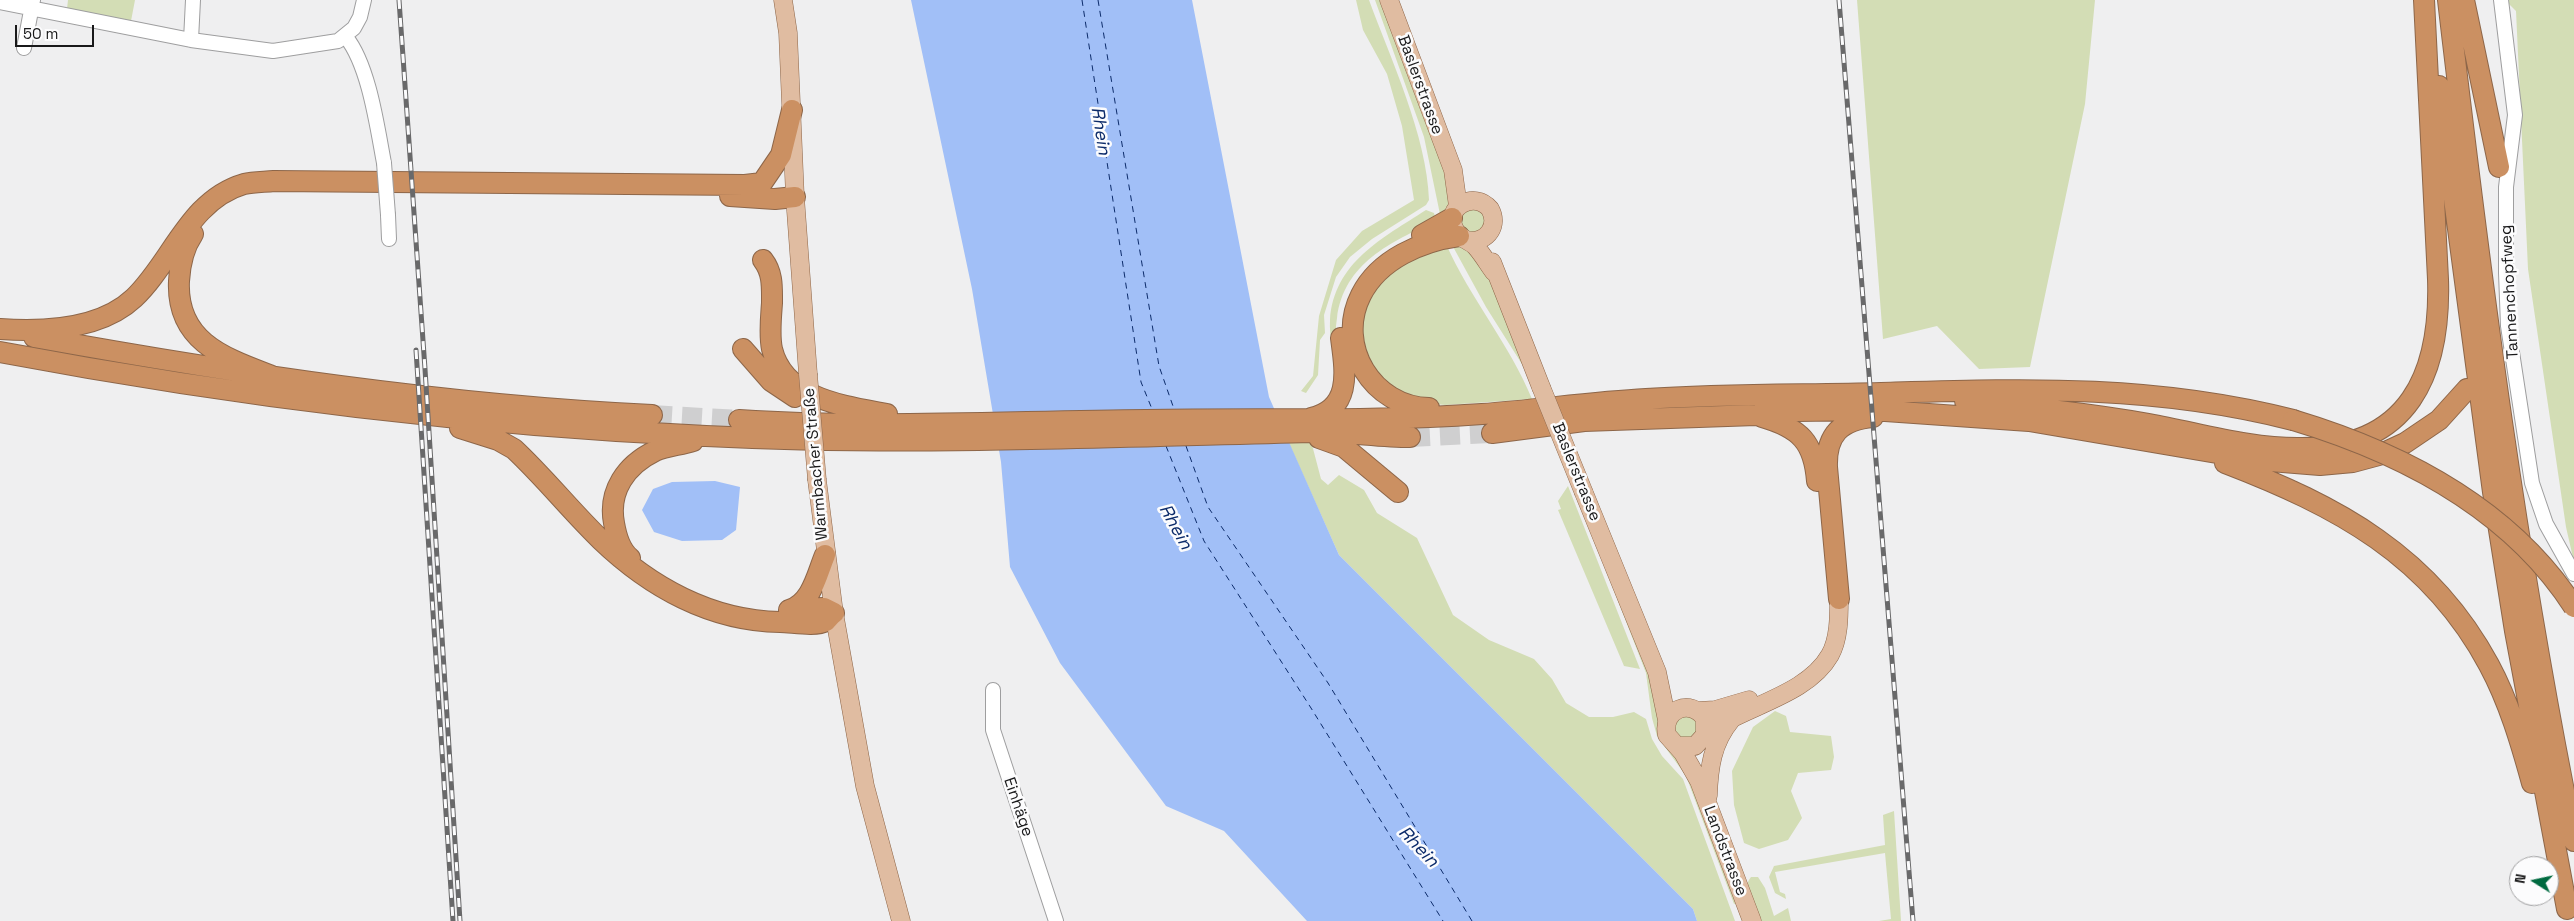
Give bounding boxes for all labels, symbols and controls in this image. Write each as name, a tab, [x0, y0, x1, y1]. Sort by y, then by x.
scale bar	[18, 15, 96, 47]
text: 50 m	[23, 24, 58, 43]
street label: Baslerstrasse	[1393, 33, 1447, 137]
water label: Rhein	[1086, 105, 1114, 157]
street label: Tannenchopfweg	[2497, 224, 2523, 360]
street label: Warmbacher Straße	[800, 387, 832, 541]
street label: Baslerstrasse	[1548, 420, 1604, 524]
water label: Rhein	[1154, 501, 1196, 553]
street label: Einhäge	[999, 775, 1037, 839]
street label: Landstrasse	[1699, 803, 1751, 899]
water label: Rhein	[1393, 822, 1443, 872]
north arrow	[2509, 856, 2559, 906]
text: N	[2511, 872, 2530, 885]

